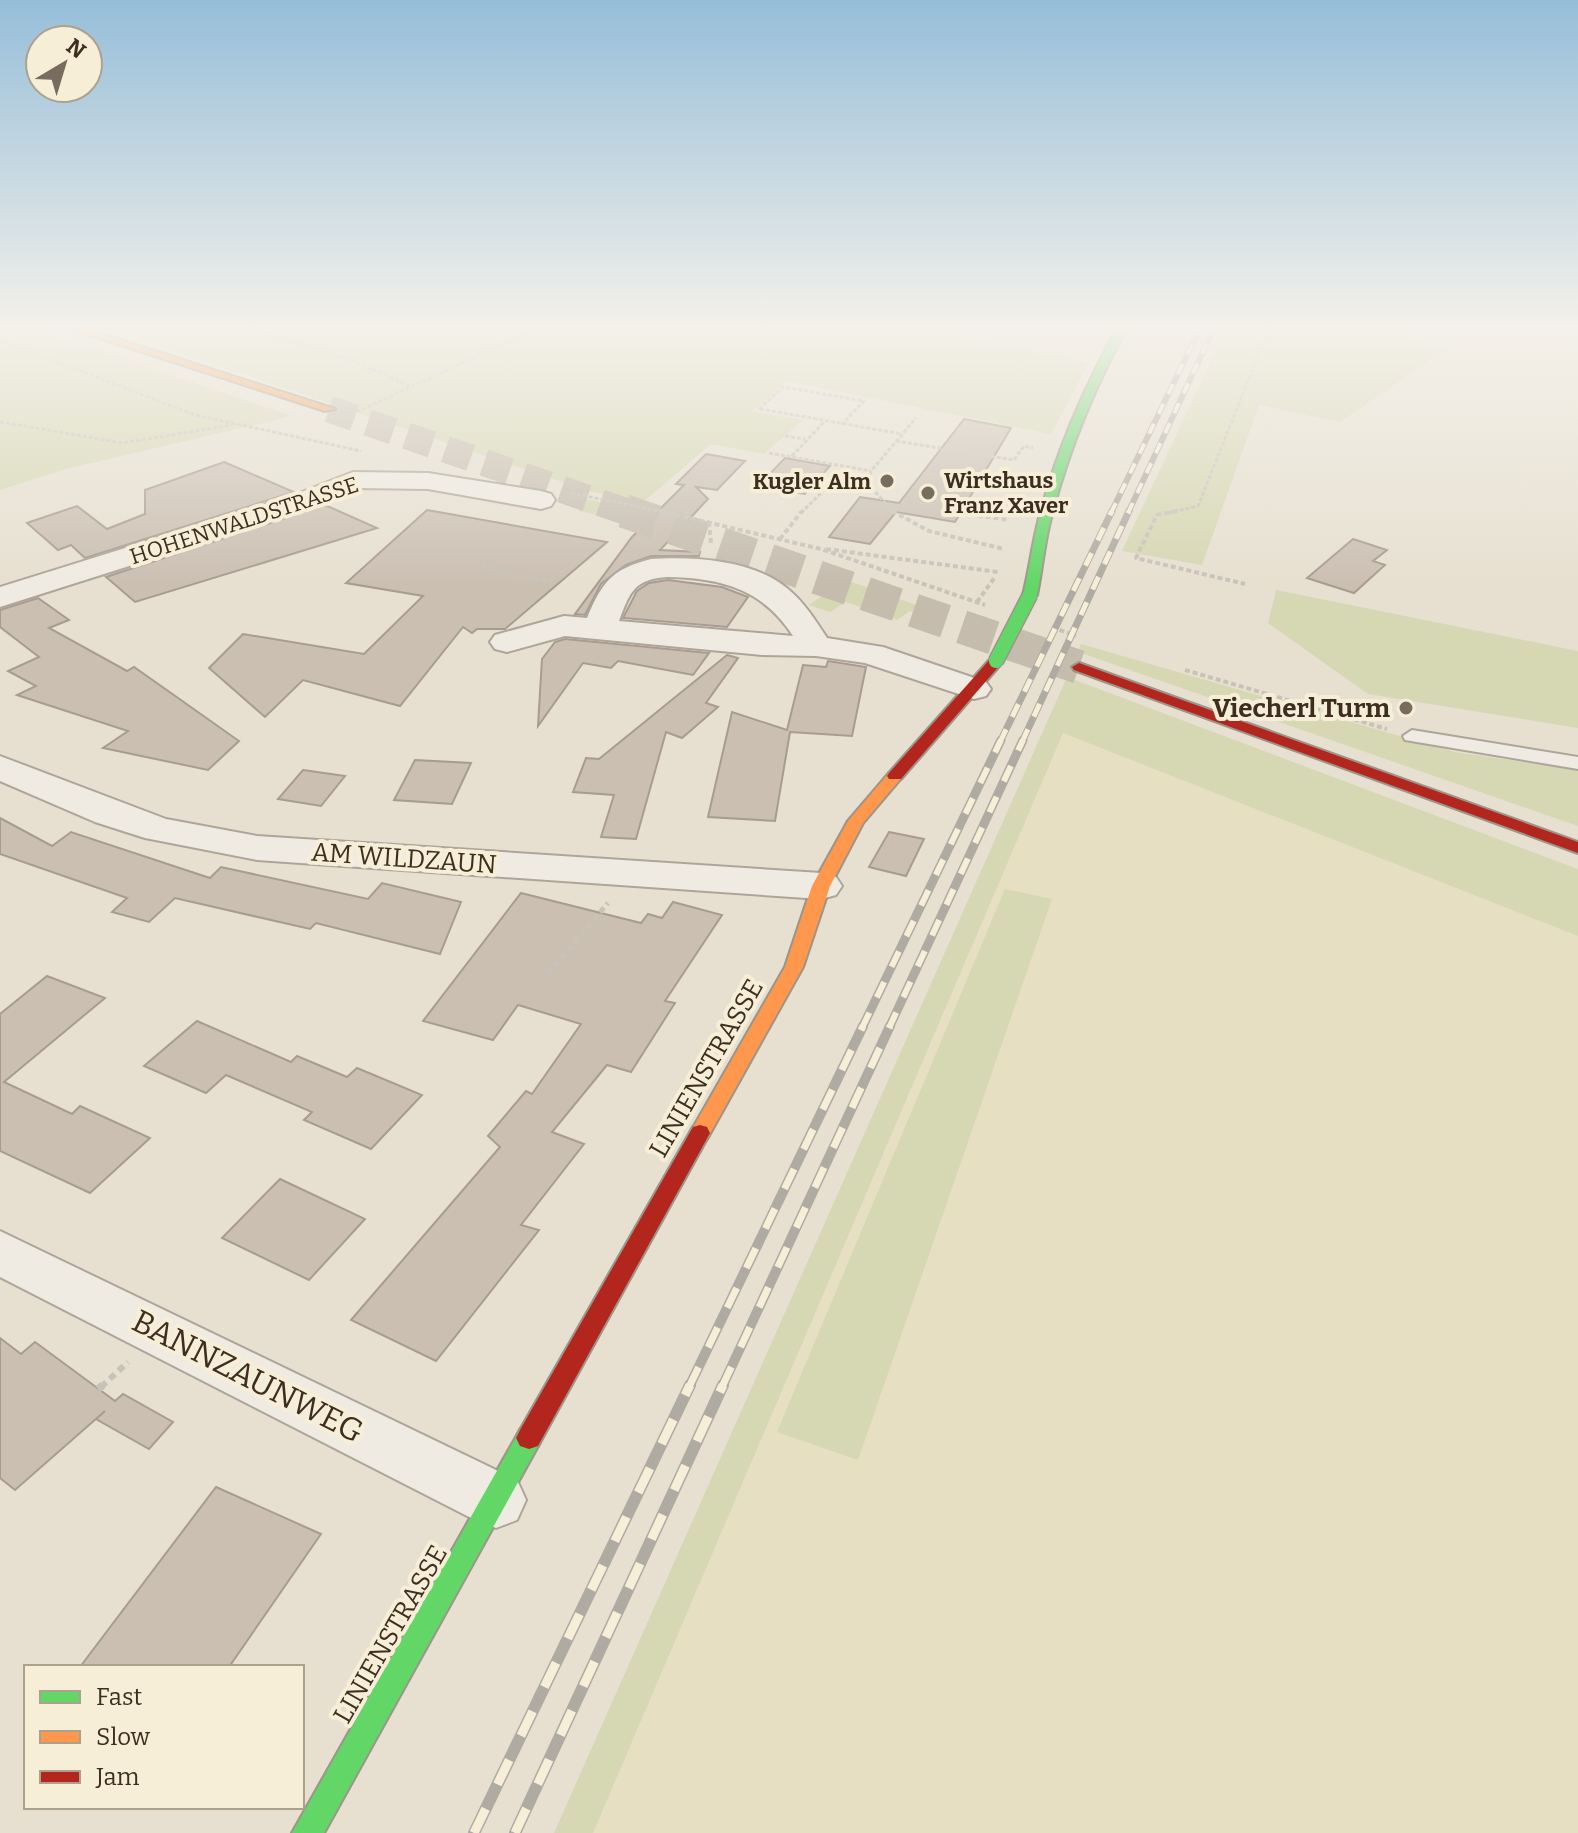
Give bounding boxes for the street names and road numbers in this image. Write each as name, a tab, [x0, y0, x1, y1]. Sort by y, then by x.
street label: HOHENWALDSTRASSE	[126, 471, 362, 570]
street label: AM WILDZAUN	[310, 837, 498, 880]
street label: LINIENSTRASSE	[643, 974, 770, 1163]
street label: BANNZAUNWEG	[126, 1301, 370, 1451]
street label: LINIENSTRASSE	[327, 1540, 454, 1729]

